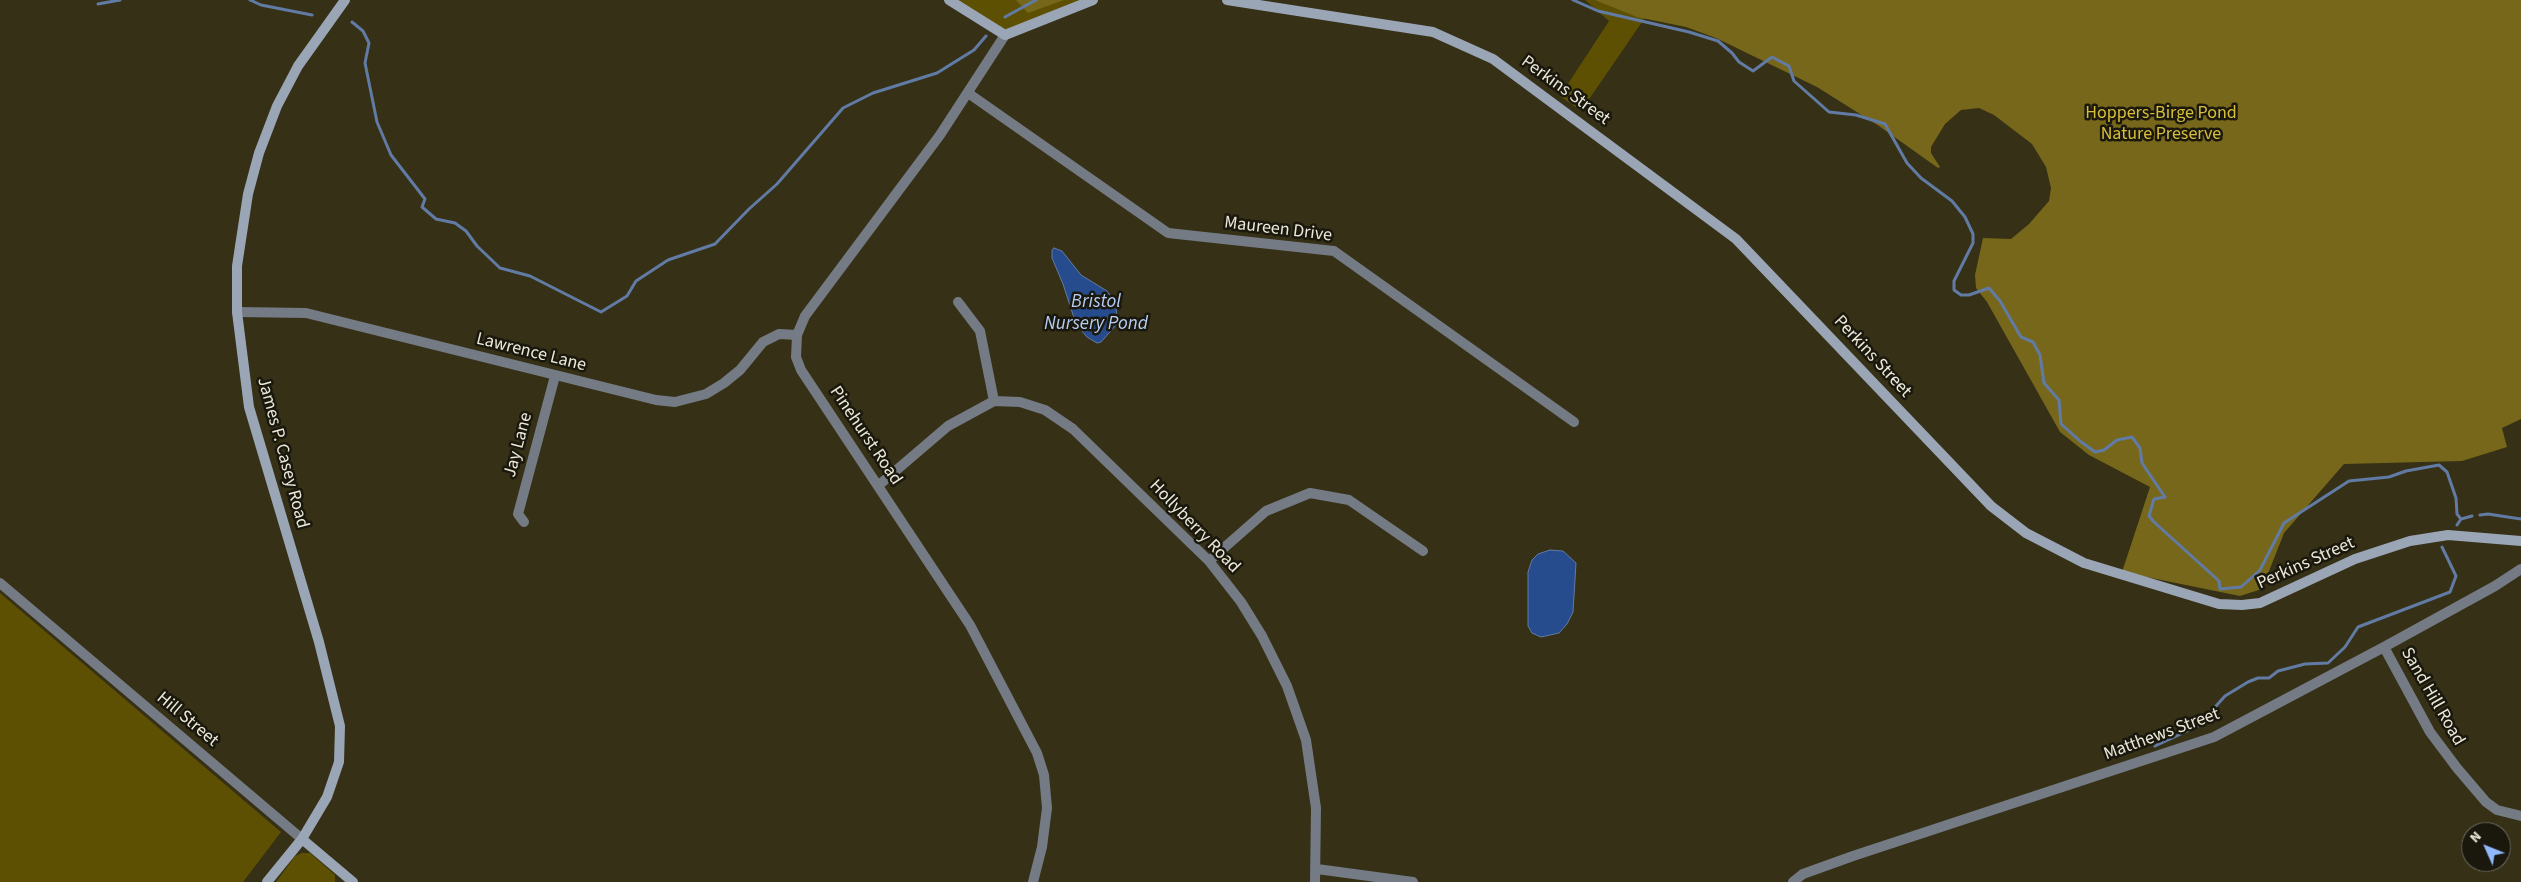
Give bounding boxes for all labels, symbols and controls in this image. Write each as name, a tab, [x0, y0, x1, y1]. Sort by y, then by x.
street label: Perkins Street	[1516, 52, 1614, 130]
park label: Hoppers-Birge Pond Nature Preserve	[2085, 103, 2237, 146]
street label: Maureen Drive	[1223, 213, 1333, 247]
water label: Bristol Nursery Pond	[1044, 292, 1148, 336]
street label: Perkins Street	[1829, 311, 1915, 403]
street label: Lawrence Lane	[474, 329, 588, 377]
street label: James P. Casey Road	[251, 375, 313, 531]
street label: Pinehurst Road	[824, 382, 906, 490]
street label: Jay Lane	[500, 410, 538, 480]
street label: Hollyberry Road	[1144, 476, 1244, 578]
street label: Perkins Street	[2254, 533, 2358, 595]
street label: Sand Hill Road	[2395, 644, 2469, 750]
street label: Hill Street	[152, 688, 222, 752]
street label: Matthews Street	[2101, 704, 2223, 766]
north arrow	[2461, 822, 2511, 872]
text: N	[2466, 827, 2486, 848]

